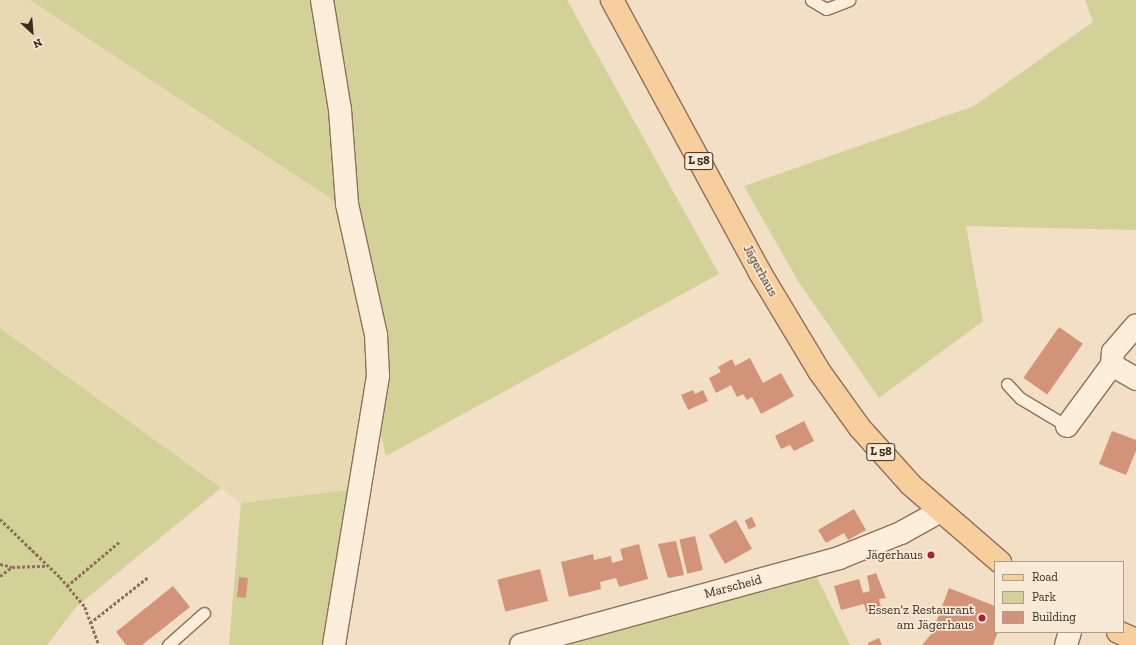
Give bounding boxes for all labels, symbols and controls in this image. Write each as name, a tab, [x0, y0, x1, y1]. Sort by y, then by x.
north arrow	[12, 12, 52, 52]
text: N	[31, 36, 44, 51]
road number: L 58	[684, 151, 714, 171]
street label: Jägerhaus	[739, 242, 781, 300]
road number: L 58	[866, 442, 896, 462]
place label: Jägerhaus	[866, 547, 923, 563]
marker: Jägerhaus	[926, 550, 936, 560]
legend	[994, 561, 1124, 633]
text: Road	[1032, 570, 1058, 584]
street label: Marscheid	[703, 572, 763, 602]
text: Park	[1032, 590, 1056, 604]
place label: Essen'z Restaurant am Jägerhaus	[868, 603, 974, 634]
text: Building	[1032, 610, 1076, 624]
marker: Essen'z Restaurant am Jägerhaus	[977, 613, 987, 623]

